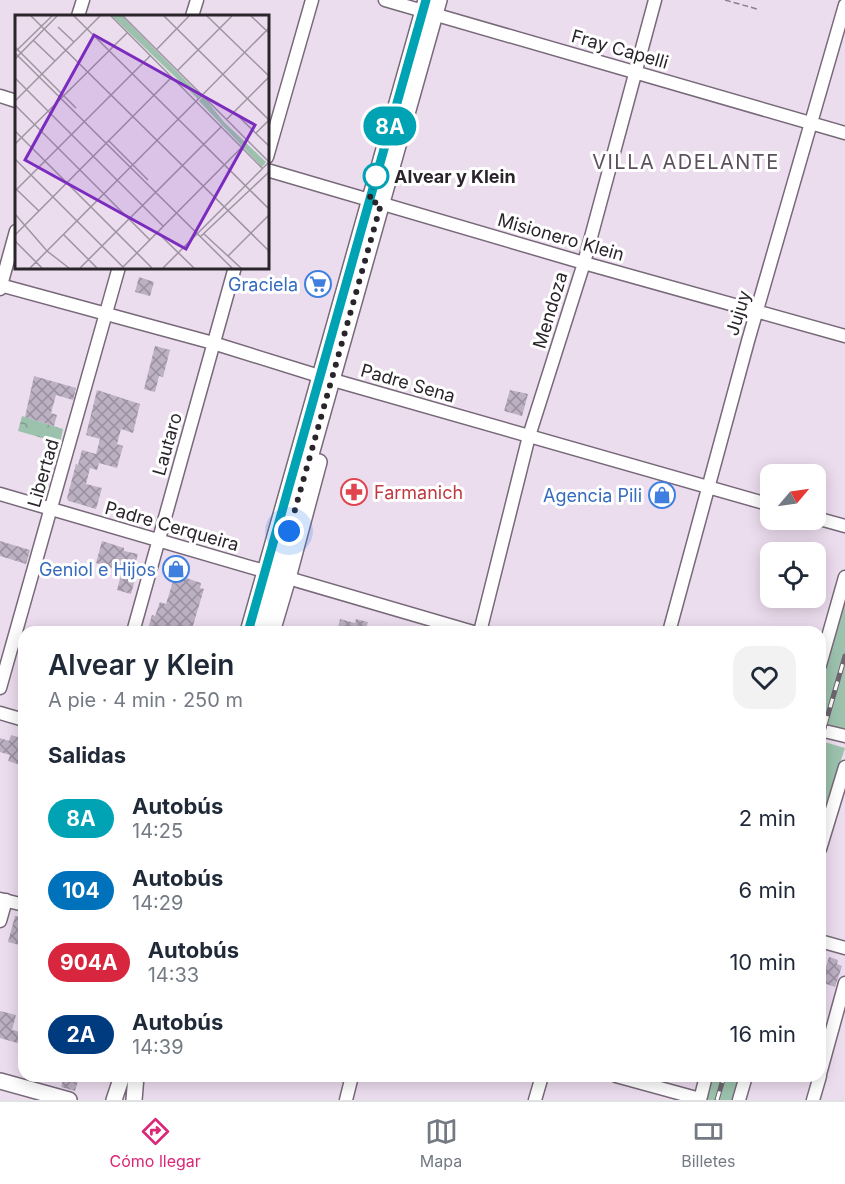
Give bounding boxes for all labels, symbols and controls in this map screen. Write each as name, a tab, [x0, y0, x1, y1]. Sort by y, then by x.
inset map	[15, 15, 268, 268]
street label: Fray Capelli	[569, 25, 671, 73]
line badge: 8A	[363, 106, 417, 146]
text: 8A	[375, 114, 405, 139]
district label: VILLA ADELANTE	[592, 150, 780, 174]
marker: Alvear y Klein	[363, 163, 389, 189]
place label: Alvear y Klein	[394, 166, 516, 187]
street label: Misionero Klein	[495, 209, 627, 265]
supermarket icon: Graciela	[303, 269, 333, 299]
street label: Mendoza	[528, 269, 572, 351]
place label: Graciela	[228, 274, 298, 295]
street label: Jujuy	[721, 288, 755, 338]
street label: Padre Sena	[358, 359, 458, 407]
street label: Lautaro	[148, 410, 186, 478]
street label: Libertad	[23, 436, 63, 510]
north arrow	[760, 464, 826, 530]
map controls	[760, 464, 826, 608]
pharmacy icon: Farmanich	[339, 477, 369, 507]
shop icon: Agencia Pili	[647, 480, 677, 510]
place label: Farmanich	[374, 482, 463, 503]
place label: Agencia Pili	[543, 485, 642, 506]
street label: Padre Cerqueira	[103, 497, 241, 555]
your location	[274, 516, 304, 546]
button: locate	[760, 542, 826, 608]
shop icon: Geniol e Hijos	[161, 554, 191, 584]
place label: Geniol e Hijos	[39, 559, 156, 580]
button: heart	[733, 646, 796, 709]
text: Alvear y Klein	[48, 648, 234, 682]
text: A pie · 4 min · 250 m	[48, 688, 243, 712]
text: Salidas	[48, 742, 126, 768]
text: Autobús	[132, 793, 223, 819]
text: 2 min	[739, 805, 796, 831]
text: 8A	[66, 806, 96, 831]
text: 14:25	[132, 819, 183, 843]
text: Autobús	[132, 865, 223, 891]
text: 6 min	[739, 877, 796, 903]
text: 104	[62, 878, 100, 903]
text: 14:29	[132, 891, 183, 915]
text: Autobús	[148, 937, 239, 963]
text: 10 min	[729, 949, 796, 975]
text: 904A	[60, 950, 118, 975]
text: 14:33	[148, 963, 199, 987]
text: Autobús	[132, 1009, 223, 1035]
text: 16 min	[730, 1021, 796, 1047]
text: 2A	[67, 1022, 95, 1047]
text: 14:39	[132, 1035, 184, 1059]
tab: Cómo llegar	[110, 1115, 201, 1171]
tab: Mapa	[420, 1115, 462, 1171]
tab: Billetes	[681, 1115, 735, 1171]

